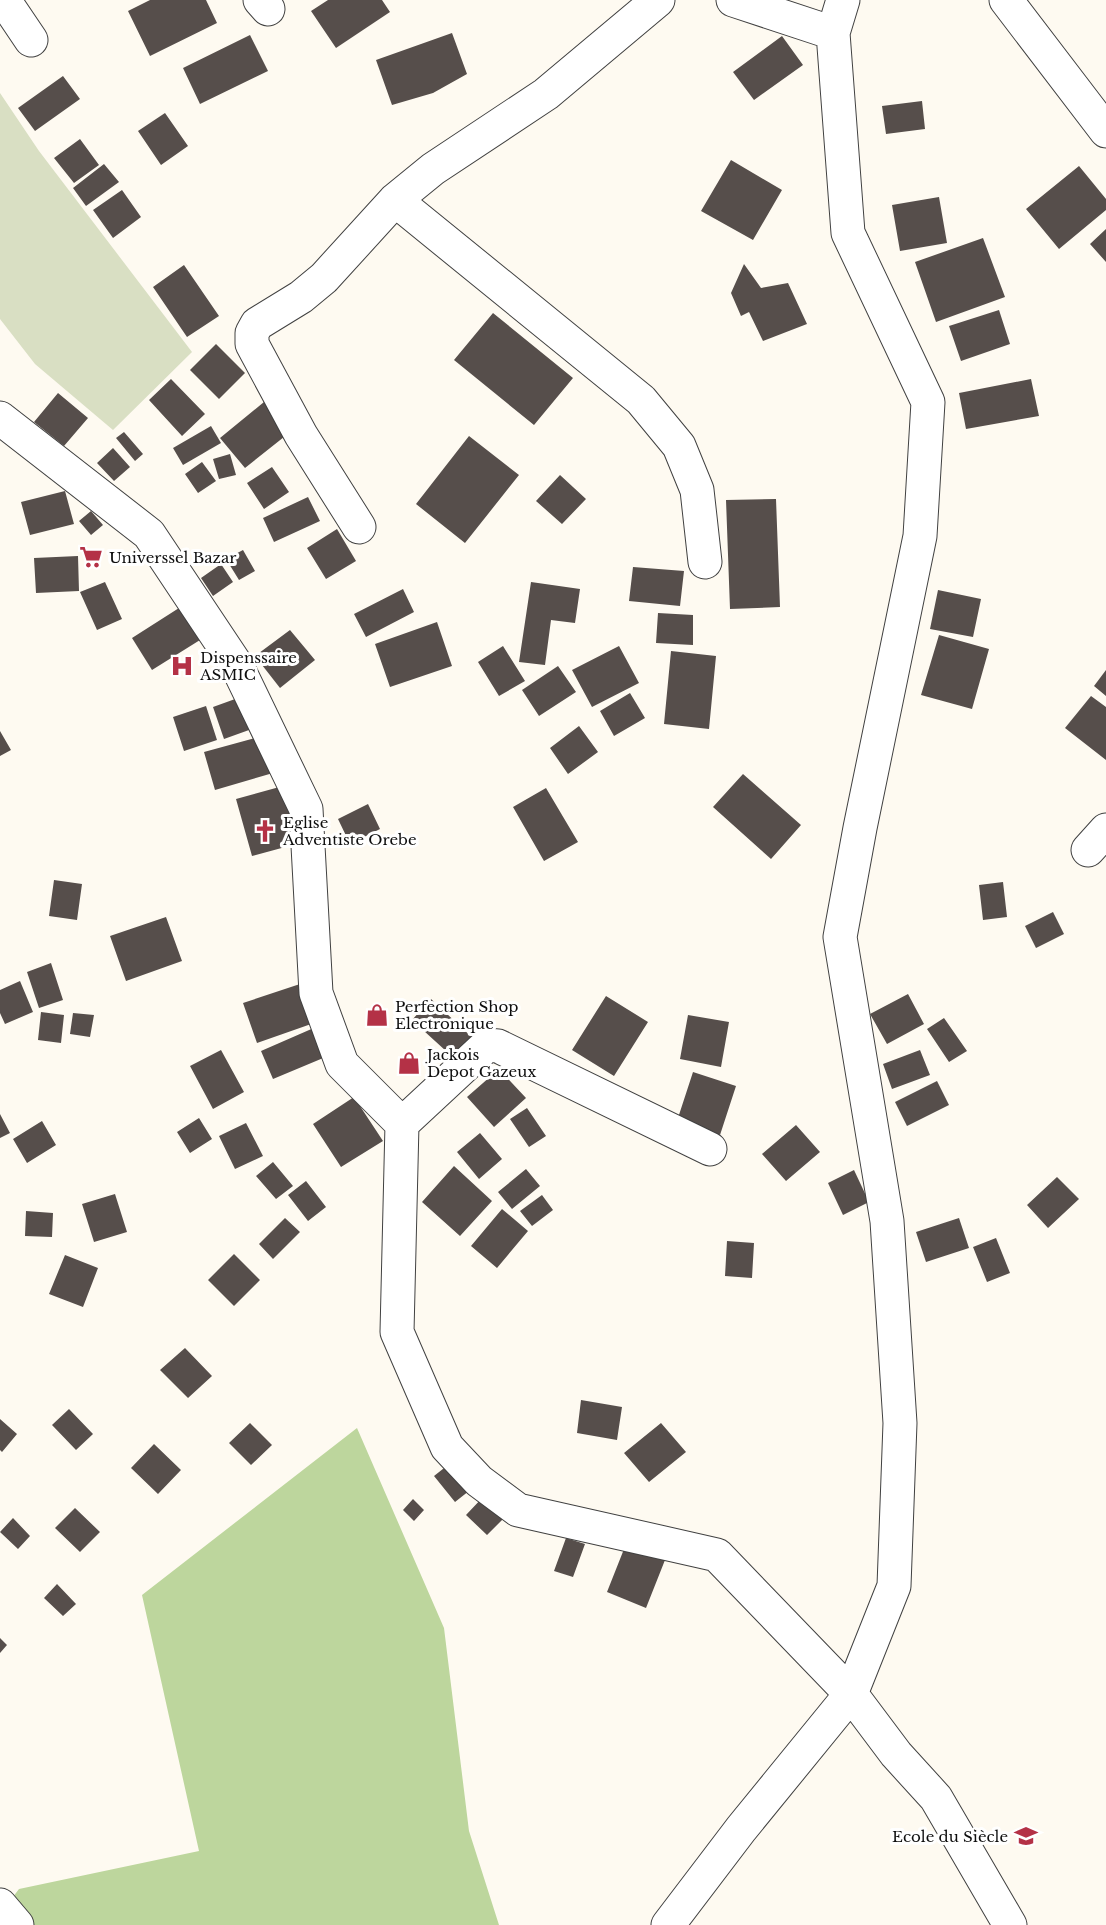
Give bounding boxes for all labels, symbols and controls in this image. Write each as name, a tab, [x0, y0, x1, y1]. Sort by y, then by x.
supermarket icon: Universsel Bazar	[78, 544, 104, 570]
place label: Universsel Bazar	[109, 548, 237, 567]
place label: Dispenssaire ASMIC	[199, 648, 297, 684]
hospital icon: Dispenssaire ASMIC	[169, 653, 195, 679]
place label: Eglise Adventiste Orebe	[282, 813, 416, 849]
church icon: Eglise Adventiste Orebe	[252, 818, 278, 844]
place label: Perfection Shop Electronique	[395, 997, 518, 1033]
shop icon: Perfection Shop Electronique	[364, 1002, 390, 1028]
place label: Jackois Depot Gazeux	[425, 1045, 536, 1081]
shop icon: Jackois Depot Gazeux	[396, 1050, 422, 1076]
school or university icon: Ecole du Siècle	[1013, 1823, 1039, 1849]
place label: Ecole du Siècle	[892, 1827, 1008, 1846]

